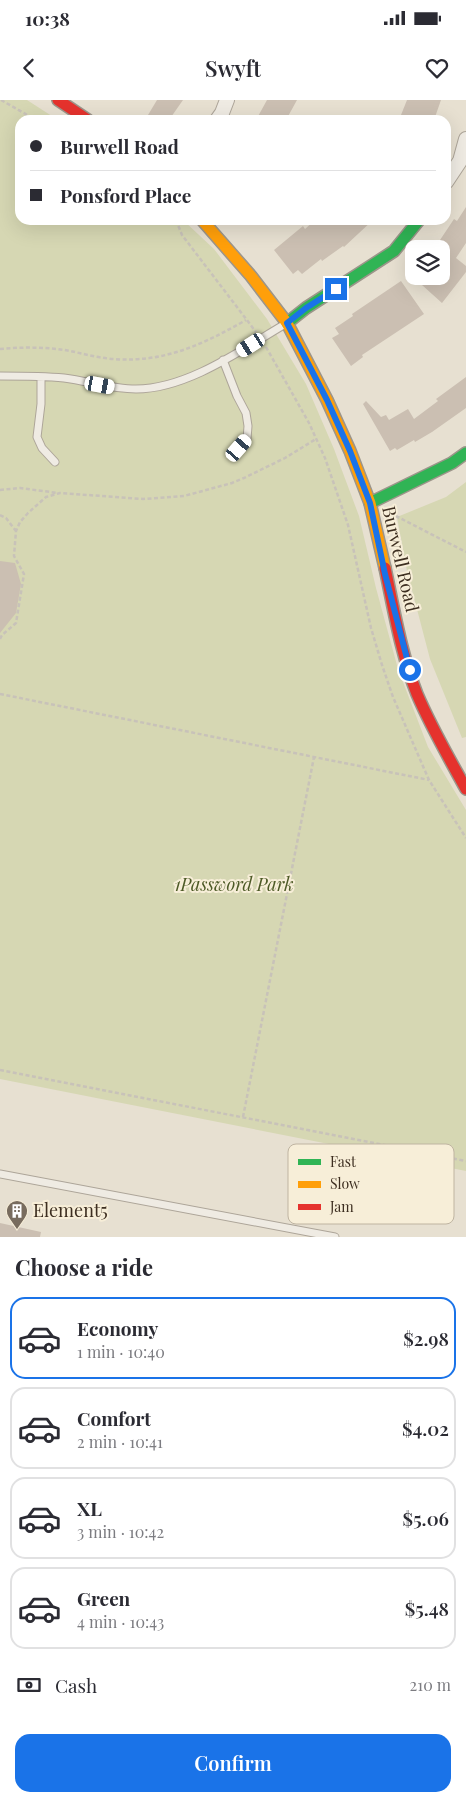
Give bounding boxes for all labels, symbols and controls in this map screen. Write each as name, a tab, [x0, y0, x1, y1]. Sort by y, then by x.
text: 10:38	[25, 5, 70, 31]
text: Swyft	[205, 53, 261, 83]
icon: back	[15, 54, 43, 82]
icon: heart	[423, 54, 451, 82]
text: Burwell Road	[60, 133, 179, 159]
text: Ponsford Place	[60, 182, 191, 208]
map controls	[405, 240, 450, 285]
button: layers	[405, 240, 450, 285]
route end	[325, 278, 347, 300]
car	[234, 331, 267, 359]
car	[83, 375, 116, 395]
car	[223, 432, 254, 464]
street label: Burwell Road	[377, 503, 425, 615]
route start	[399, 659, 421, 681]
park label: 1Password Park	[174, 872, 294, 896]
legend	[288, 1144, 454, 1224]
text: Fast	[330, 1152, 357, 1171]
text: Slow	[330, 1174, 360, 1193]
text: Jam	[329, 1197, 354, 1216]
place label: Element5	[33, 1198, 108, 1222]
building icon: Element5	[5, 1199, 29, 1230]
text: Choose a ride	[15, 1252, 153, 1282]
text: Economy	[77, 1315, 158, 1341]
icon: car	[17, 1316, 62, 1361]
text: $2.98	[403, 1325, 449, 1351]
text: 1 min · 10:40	[77, 1341, 165, 1362]
text: Comfort	[77, 1405, 151, 1431]
icon: car	[17, 1406, 62, 1451]
text: $4.02	[402, 1415, 449, 1441]
text: 2 min · 10:41	[77, 1431, 163, 1452]
text: XL	[77, 1495, 102, 1521]
icon: car	[17, 1496, 62, 1541]
text: $5.06	[403, 1505, 449, 1531]
text: 3 min · 10:42	[77, 1521, 164, 1542]
text: Green	[77, 1585, 130, 1611]
icon: car	[17, 1586, 62, 1631]
text: $5.48	[405, 1595, 449, 1621]
text: 4 min · 10:43	[77, 1611, 164, 1632]
icon: cash	[15, 1671, 43, 1699]
text: Cash	[55, 1672, 97, 1698]
text: 210 m	[410, 1674, 451, 1695]
button: Confirm	[15, 1734, 451, 1792]

